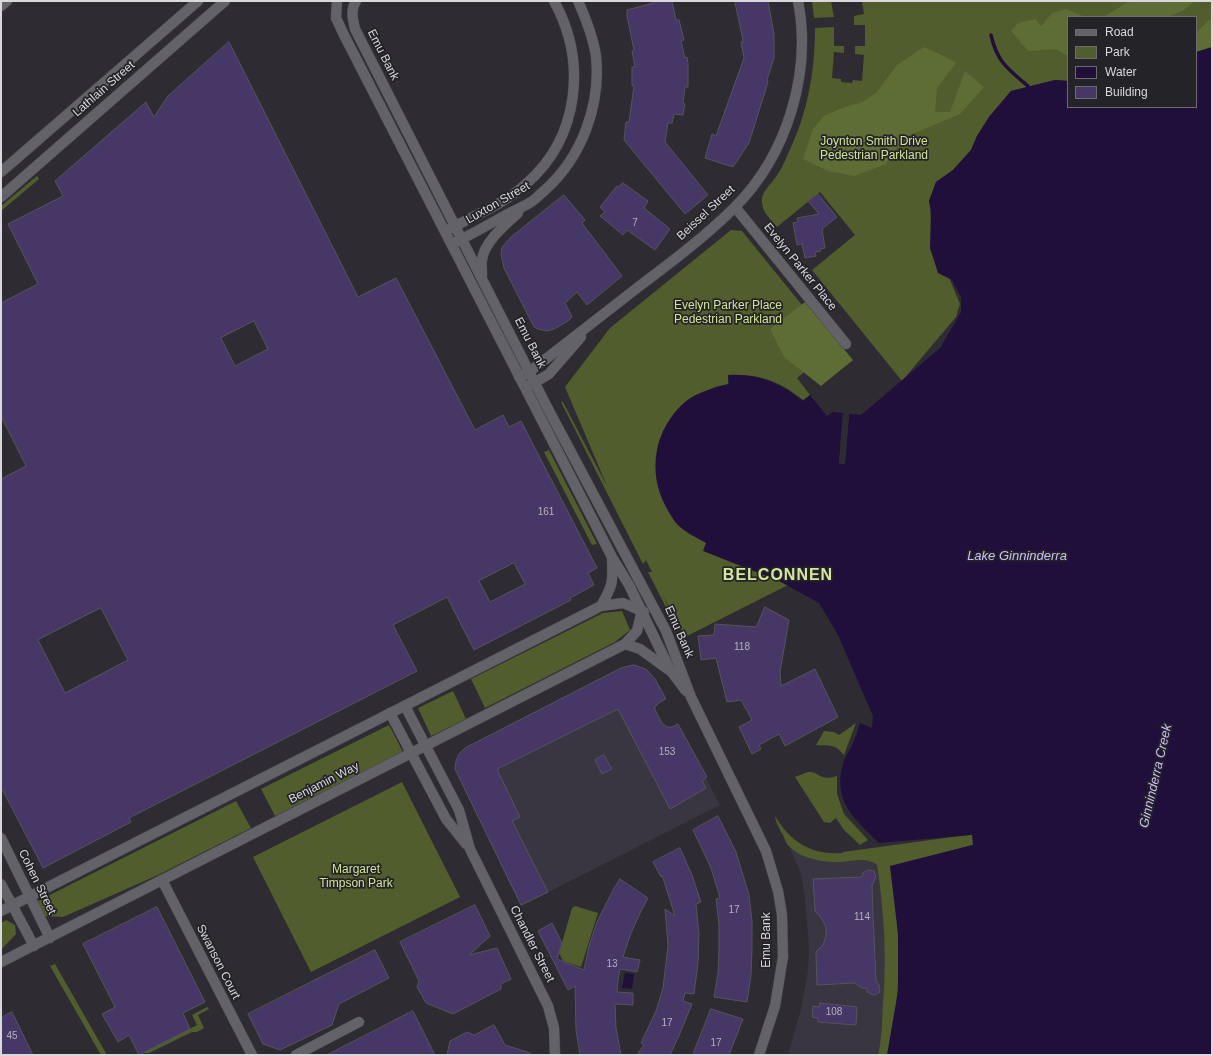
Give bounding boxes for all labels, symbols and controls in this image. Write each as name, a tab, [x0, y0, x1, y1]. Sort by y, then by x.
legend	[1067, 16, 1197, 108]
text: Road	[1105, 25, 1134, 39]
street label: Emu Bank	[364, 27, 402, 83]
text: Park	[1105, 45, 1130, 59]
street label: Lathlain Street	[70, 58, 138, 120]
text: Water	[1105, 65, 1137, 79]
text: Building	[1105, 85, 1148, 99]
park label: Joynton Smith Drive Pedestrian Parkland	[820, 135, 928, 163]
street label: Luxton Street	[463, 179, 533, 227]
street label: Beissel Street	[674, 182, 738, 244]
house number: 7	[632, 217, 638, 229]
street label: Evelyn Parker Place	[760, 220, 840, 314]
park label: Evelyn Parker Place Pedestrian Parkland	[674, 299, 782, 327]
street label: Emu Bank	[511, 315, 549, 371]
house number: 161	[538, 506, 554, 518]
water label: Lake Ginninderra	[967, 548, 1067, 564]
district label: BELCONNEN	[723, 566, 833, 586]
street label: Emu Bank	[661, 604, 697, 660]
house number: 118	[734, 641, 750, 653]
water label: Ginninderra Creek	[1136, 722, 1176, 830]
house number: 153	[659, 746, 675, 758]
street label: Benjamin Way	[286, 759, 362, 807]
street label: Cohen Street	[15, 847, 59, 917]
park label: Margaret Timpson Park	[319, 863, 393, 891]
street label: Chandler Street	[507, 903, 557, 985]
house number: 17	[728, 904, 740, 916]
house number: 114	[854, 911, 870, 923]
street label: Emu Bank	[760, 912, 774, 968]
street label: Swanson Court	[193, 922, 243, 1002]
house number: 13	[606, 958, 618, 970]
house number: 108	[826, 1006, 842, 1018]
house number: 17	[661, 1017, 673, 1029]
house number: 45	[6, 1030, 18, 1042]
house number: 17	[710, 1037, 722, 1049]

